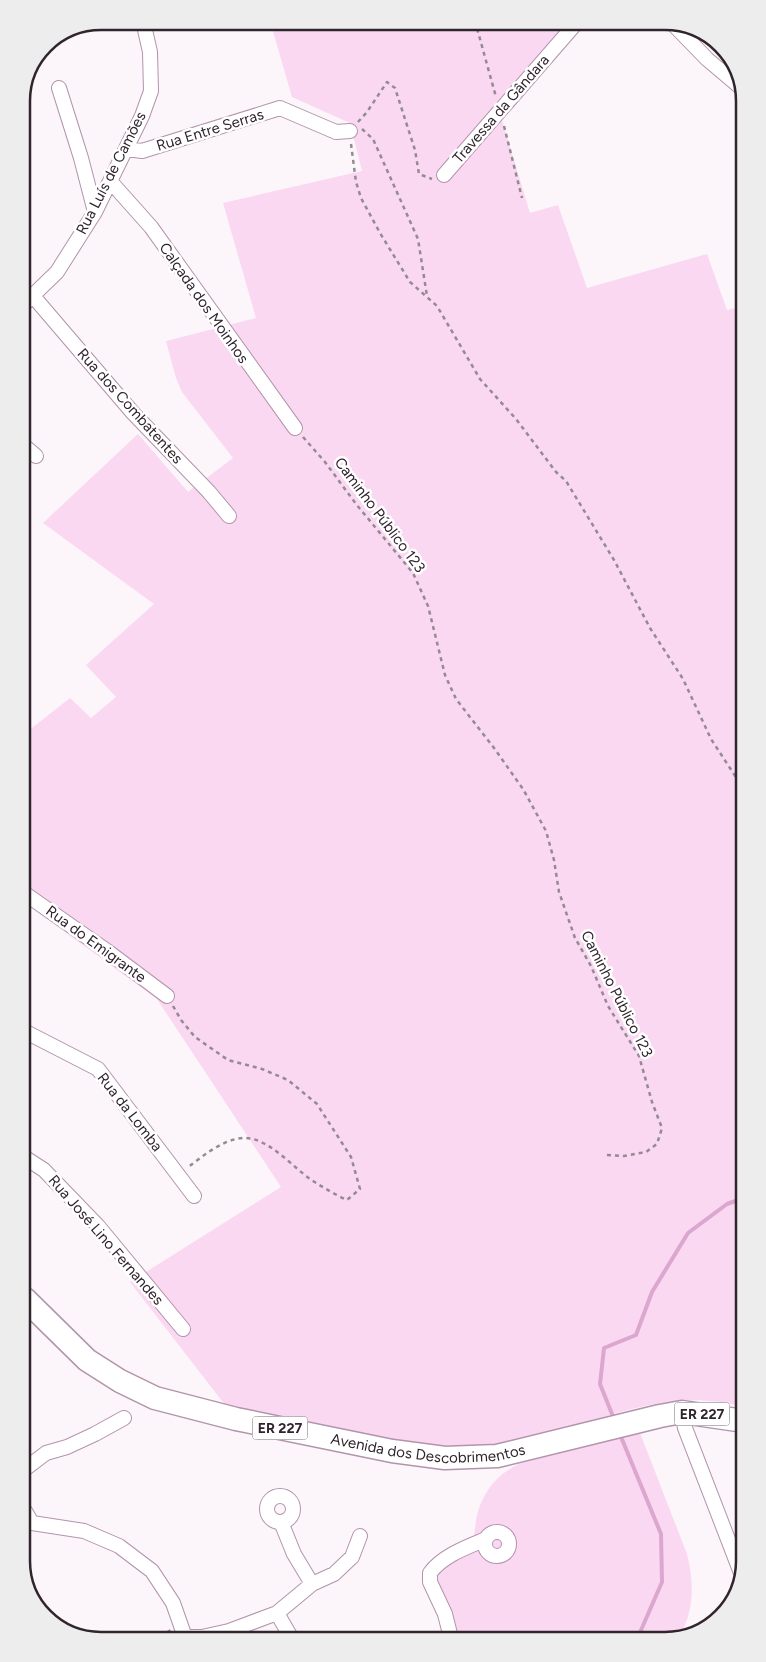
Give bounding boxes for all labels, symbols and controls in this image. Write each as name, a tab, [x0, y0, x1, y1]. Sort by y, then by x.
street label: Travessa da Gândara	[449, 51, 553, 167]
street label: Rua Entre Serras	[154, 105, 266, 155]
street label: Rua Luís de Camões	[72, 109, 150, 237]
street label: Calçada dos Moinhos	[156, 239, 252, 367]
street label: Rua dos Combatentes	[73, 345, 187, 467]
street label: Caminho Público 123	[331, 454, 429, 576]
street label: Rua do Emigrante	[43, 902, 149, 986]
street label: Caminho Público 123	[577, 928, 657, 1060]
street label: Rua da Lomba	[94, 1069, 166, 1155]
street label: Rua José Lino Fernandes	[45, 1171, 167, 1309]
road number: ER 227	[674, 1402, 730, 1426]
road number: ER 227	[252, 1416, 308, 1440]
street label: Avenida dos Descobrimentos	[329, 1430, 527, 1467]

